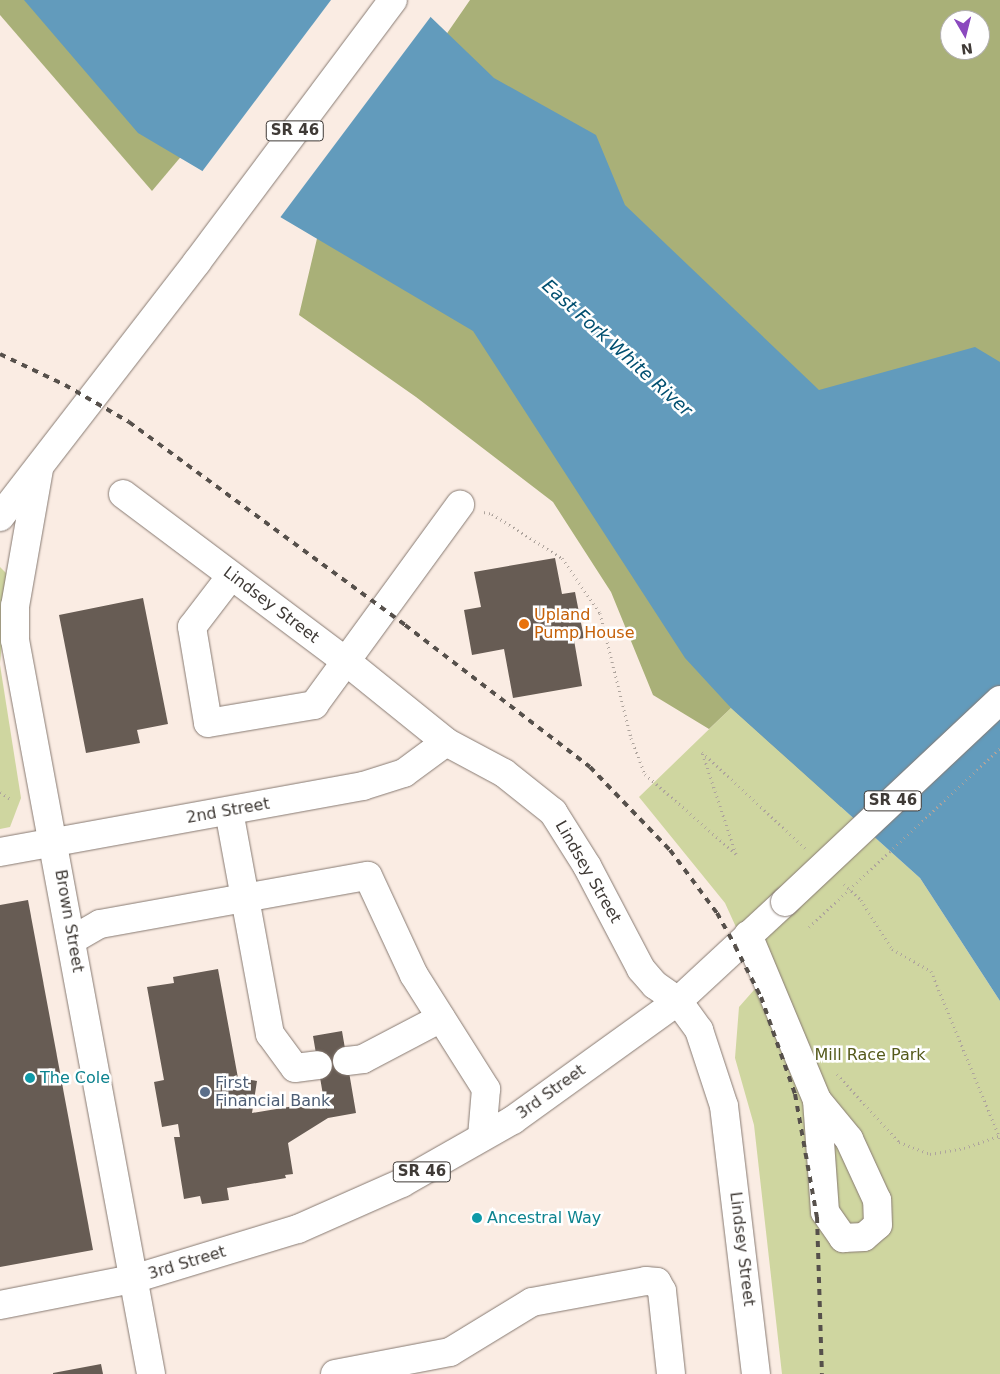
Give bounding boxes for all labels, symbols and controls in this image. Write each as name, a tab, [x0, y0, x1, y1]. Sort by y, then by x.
north arrow	[940, 10, 990, 60]
text: N	[960, 40, 974, 58]
road number: SR 46	[265, 118, 325, 144]
water label: East Fork White River	[538, 275, 696, 421]
street label: Lindsey Street	[219, 563, 323, 647]
place label: Upland Pump House	[534, 605, 634, 643]
marker: Upland Pump House	[518, 618, 530, 630]
road number: SR 46	[863, 788, 923, 814]
street label: 2nd Street	[185, 794, 271, 828]
street label: Lindsey Street	[551, 817, 625, 927]
street label: Brown Street	[51, 868, 87, 974]
park label: Mill Race Park	[814, 1045, 926, 1065]
street label: 3rd Street	[513, 1061, 589, 1123]
place label: The Cole	[40, 1068, 110, 1088]
marker: The Cole	[24, 1072, 36, 1084]
place label: First Financial Bank	[215, 1073, 330, 1111]
marker: First Financial Bank	[199, 1086, 211, 1098]
road number: SR 46	[392, 1160, 452, 1184]
street label: Lindsey Street	[725, 1191, 759, 1307]
place label: Ancestral Way	[487, 1208, 601, 1228]
marker: Ancestral Way	[471, 1212, 483, 1224]
street label: 3rd Street	[146, 1242, 228, 1284]

